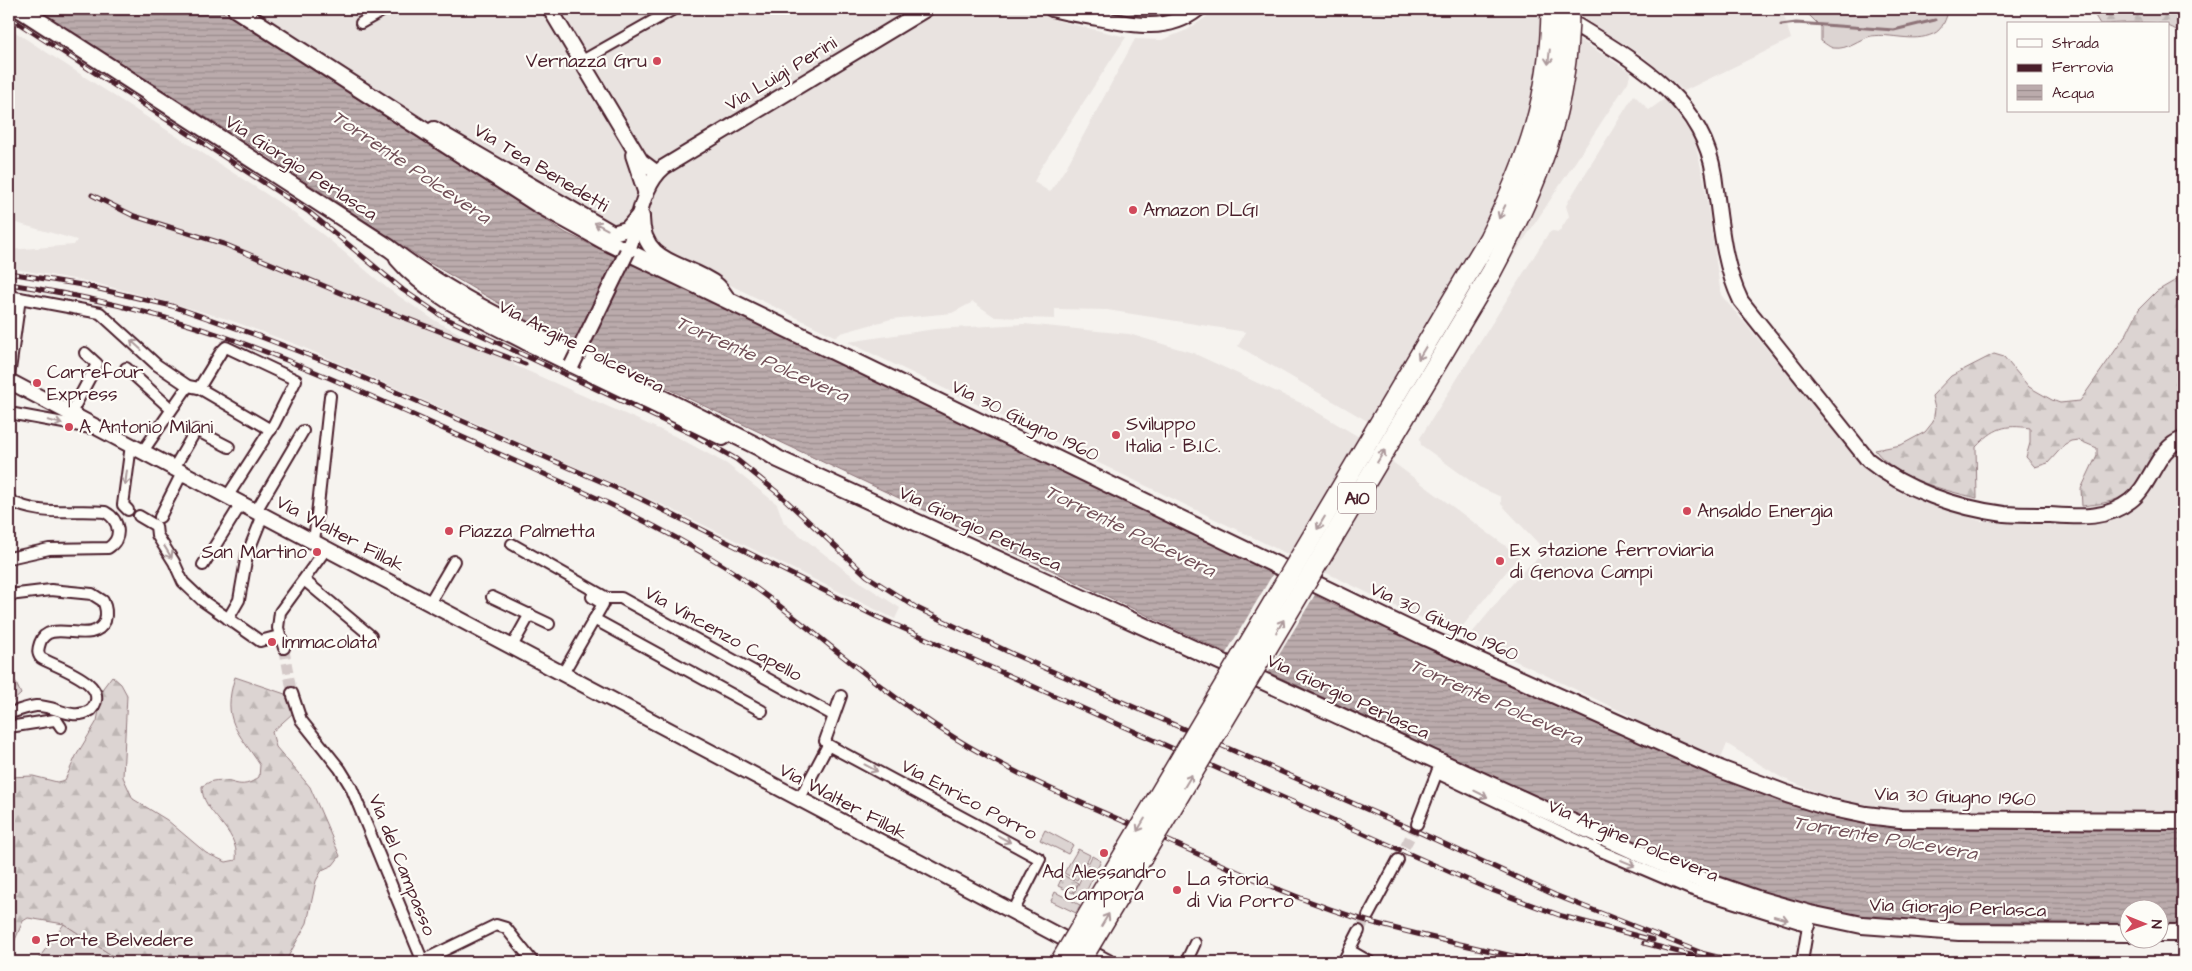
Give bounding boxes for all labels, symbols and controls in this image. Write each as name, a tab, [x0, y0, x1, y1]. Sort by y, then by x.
legend	[2007, 22, 2170, 112]
street label: Via Luigi Perini	[720, 30, 843, 119]
text: Strada	[2052, 33, 2099, 54]
place label: Vernazza Gru	[526, 48, 647, 75]
one-way arrow	[1544, 49, 1554, 65]
marker: Vernazza Gru	[651, 55, 663, 67]
text: Ferrovia	[2052, 57, 2114, 78]
text: Acqua	[2052, 83, 2094, 104]
water label: Torrente Polcevera	[326, 103, 497, 231]
street label: Via Giorgio Perlasca	[219, 108, 383, 229]
street label: Via Tea Benedetti	[468, 117, 614, 219]
place label: Amazon DLG1	[1143, 197, 1258, 224]
marker: Amazon DLG1	[1127, 204, 1139, 216]
one-way arrow	[1497, 204, 1506, 219]
one-way arrow	[594, 221, 608, 231]
street label: Via Argine Polcevera	[493, 293, 669, 402]
water label: Torrente Polcevera	[671, 308, 854, 410]
one-way arrow	[129, 339, 142, 351]
one-way arrow	[1416, 346, 1426, 360]
place label: Carrefour Express	[47, 359, 144, 408]
street label: Via 30 Giugno 1960	[946, 373, 1104, 469]
marker: Carrefour Express	[31, 377, 43, 389]
place label: Sviluppo Italia - B.I.C.	[1126, 411, 1221, 460]
place label: A Antonio Milani	[79, 414, 213, 441]
one-way arrow	[46, 418, 62, 427]
marker: A Antonio Milani	[63, 421, 75, 433]
marker: Sviluppo Italia - B.I.C.	[1110, 429, 1122, 441]
one-way arrow	[1377, 450, 1387, 464]
one-way arrow	[121, 470, 131, 486]
water label: Torrente Polcevera	[1040, 478, 1221, 585]
street label: Via Giorgio Perlasca	[894, 479, 1066, 580]
road number: A10	[1338, 482, 1376, 514]
street label: Via Walter Fillak	[271, 489, 409, 579]
place label: Ansaldo Energia	[1697, 498, 1833, 526]
marker: Ansaldo Energia	[1681, 505, 1693, 517]
one-way arrow	[1315, 515, 1325, 529]
place label: Piazza Palmetta	[459, 518, 595, 545]
marker: Piazza Palmetta	[443, 525, 455, 537]
place label: Ex stazione ferroviaria di Genova Campi	[1510, 537, 1714, 586]
place label: San Martino	[201, 539, 307, 566]
one-way arrow	[163, 544, 173, 558]
marker: San Martino	[311, 546, 323, 558]
marker: Ex stazione ferroviaria di Genova Campi	[1494, 555, 1506, 567]
street label: Via 30 Giugno 1960	[1365, 576, 1523, 669]
street label: Via Vincenzo Capello	[639, 579, 807, 689]
one-way arrow	[1276, 620, 1286, 634]
place label: Immacolata	[282, 629, 377, 656]
marker: Immacolata	[266, 636, 278, 648]
street label: Via Giorgio Perlasca	[1262, 647, 1434, 748]
water label: Torrente Polcevera	[1405, 651, 1588, 753]
street label: Via Enrico Porro	[896, 753, 1042, 847]
street label: Via Walter Fillak	[774, 757, 912, 847]
one-way arrow	[863, 764, 878, 773]
one-way arrow	[1184, 774, 1194, 788]
street label: Via 30 Giugno 1960	[1874, 781, 2036, 814]
street label: Via del Campasso	[361, 790, 443, 940]
one-way arrow	[1473, 790, 1488, 799]
street label: Via Argine Polcevera	[1543, 793, 1723, 890]
water label: Torrente Polcevera	[1791, 808, 1980, 868]
one-way arrow	[1135, 818, 1145, 832]
one-way arrow	[996, 835, 1011, 844]
marker: Ad Alessandro Campora	[1098, 847, 1110, 859]
one-way arrow	[1620, 858, 1635, 868]
place label: Ad Alessandro Campora	[1042, 859, 1166, 908]
place label: La storia di Via Porro	[1187, 866, 1294, 915]
marker: La storia di Via Porro	[1171, 884, 1183, 896]
street label: Via Giorgio Perlasca	[1869, 891, 2047, 926]
north arrow	[2120, 898, 2170, 948]
one-way arrow	[1100, 914, 1110, 928]
one-way arrow	[1772, 914, 1788, 924]
text: N	[2146, 920, 2166, 929]
place label: Forte Belvedere	[46, 927, 194, 954]
marker: Forte Belvedere	[30, 934, 42, 946]

